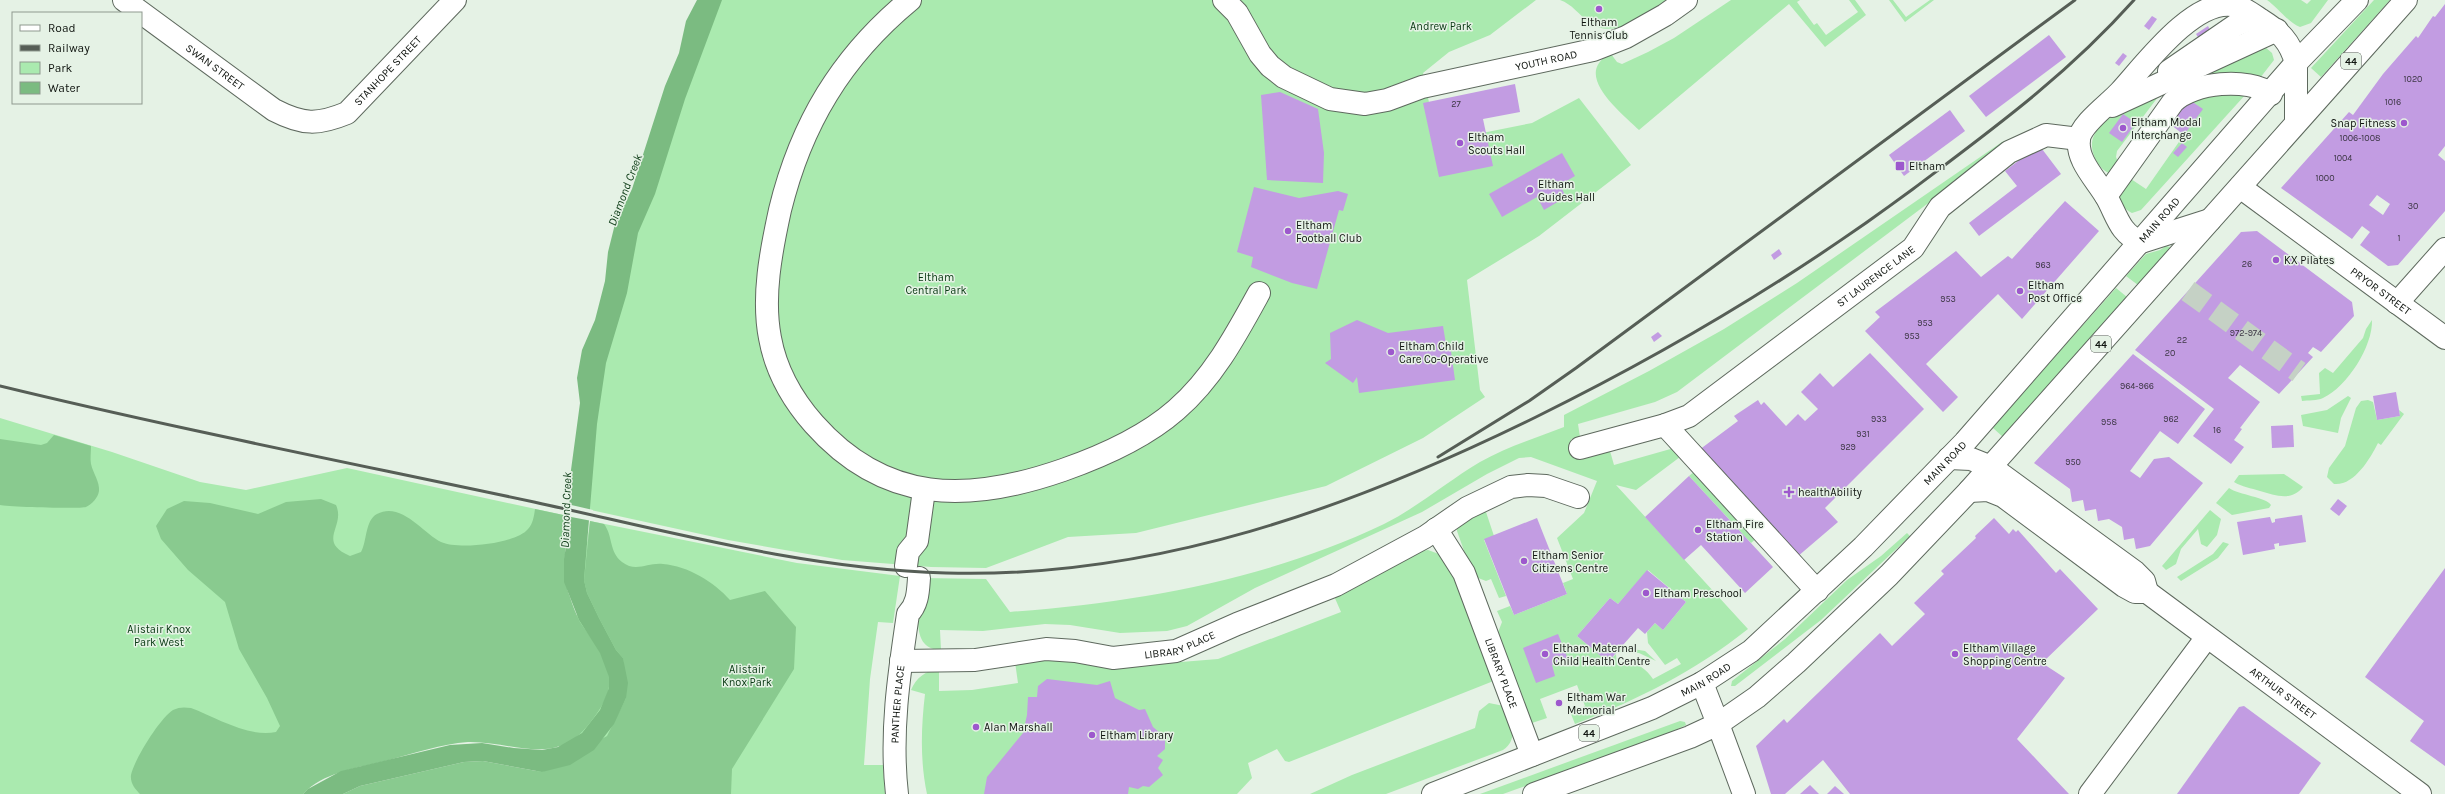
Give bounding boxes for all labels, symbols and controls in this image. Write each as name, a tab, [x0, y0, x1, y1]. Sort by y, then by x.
marker: Eltham Tennis Club	[1594, 4, 1604, 14]
legend	[12, 12, 142, 104]
place label: Eltham Tennis Club	[1570, 16, 1628, 42]
park label: Andrew Park	[1410, 20, 1472, 33]
text: Road	[48, 21, 76, 35]
street label: STANHOPE STREET	[351, 33, 425, 109]
text: Railway	[48, 41, 90, 55]
street label: SWAN STREET	[183, 41, 247, 93]
street label: YOUTH ROAD	[1514, 48, 1579, 74]
road number: 44	[2341, 53, 2361, 69]
text: Park	[48, 61, 73, 75]
house number: 1020	[2404, 74, 2422, 84]
text: Water	[48, 81, 81, 95]
house number: 1016	[2385, 97, 2401, 107]
house number: 27	[1451, 99, 1461, 109]
place label: Eltham Modal Interchange	[2131, 116, 2201, 142]
place label: Snap Fitness	[2331, 117, 2396, 130]
marker: Snap Fitness	[2399, 118, 2409, 128]
marker: Eltham Modal Interchange	[2118, 123, 2128, 133]
place label: Eltham Scouts Hall	[1468, 131, 1525, 157]
house number: 1006-1008	[2339, 133, 2381, 143]
marker: Eltham Scouts Hall	[1455, 138, 1465, 148]
water label: Diamond Creek	[605, 151, 645, 228]
house number: 1004	[2334, 153, 2352, 163]
marker: Eltham	[1894, 160, 1906, 172]
place label: Eltham	[1909, 160, 1945, 173]
house number: 1000	[2316, 173, 2335, 183]
place label: Eltham Guides Hall	[1538, 178, 1595, 204]
marker: Eltham Guides Hall	[1525, 185, 1535, 195]
street label: MAIN ROAD	[2136, 195, 2183, 246]
house number: 30	[2408, 201, 2418, 211]
place label: Eltham Football Club	[1296, 219, 1362, 245]
marker: Eltham Football Club	[1283, 226, 1293, 236]
house number: 1	[2398, 233, 2401, 243]
street label: ST LAURENCE LANE	[1834, 243, 1918, 310]
place label: KX Pilates	[2284, 254, 2335, 267]
marker: KX Pilates	[2271, 255, 2281, 265]
house number: 26	[2242, 259, 2252, 269]
house number: 963	[2035, 260, 2051, 270]
street label: PRYOR STREET	[2348, 265, 2414, 318]
park label: Eltham Central Park	[905, 271, 967, 297]
place label: Eltham Post Office	[2028, 279, 2082, 305]
marker: Eltham Post Office	[2015, 286, 2025, 296]
house number: 953	[1940, 294, 1956, 304]
house number: 953	[1917, 318, 1933, 328]
house number: 972-974	[2230, 328, 2262, 338]
house number: 953	[1904, 331, 1920, 341]
house number: 22	[2177, 335, 2187, 345]
road number: 44	[2091, 336, 2111, 352]
place label: Eltham Child Care Co-Operative	[1399, 340, 1489, 366]
marker: Eltham Child Care Co-Operative	[1386, 347, 1396, 357]
house number: 20	[2165, 348, 2175, 358]
house number: 964-966	[2120, 381, 2154, 391]
house number: 933	[1871, 414, 1887, 424]
house number: 962	[2163, 414, 2179, 424]
house number: 958	[2101, 417, 2117, 427]
house number: 16	[2213, 425, 2221, 435]
house number: 931	[1856, 429, 1870, 439]
street label: MAIN ROAD	[1921, 438, 1969, 488]
house number: 929	[1840, 442, 1856, 452]
house number: 950	[2065, 457, 2081, 467]
water label: Diamond Creek	[558, 471, 574, 548]
marker: healthAbility	[1783, 486, 1795, 498]
place label: healthAbility	[1798, 486, 1862, 499]
place label: Eltham Fire Station	[1706, 518, 1764, 544]
marker: Eltham Fire Station	[1693, 525, 1703, 535]
place label: Eltham Senior Citizens Centre	[1532, 549, 1608, 575]
marker: Eltham Senior Citizens Centre	[1519, 556, 1529, 566]
place label: Eltham Preschool	[1654, 587, 1742, 600]
marker: Eltham Preschool	[1641, 588, 1651, 598]
park label: Alistair Knox Park West	[127, 623, 191, 649]
street label: LIBRARY PLACE	[1144, 628, 1217, 661]
street label: LIBRARY PLACE	[1482, 636, 1520, 710]
place label: Eltham Maternal Child Health Centre	[1553, 642, 1651, 668]
place label: Eltham Village Shopping Centre	[1963, 642, 2047, 668]
marker: Eltham Maternal Child Health Centre	[1540, 649, 1550, 659]
marker: Eltham Village Shopping Centre	[1950, 649, 1960, 659]
street label: MAIN ROAD	[1678, 660, 1733, 700]
park label: Alistair Knox Park	[722, 663, 772, 689]
street label: PANTHER PLACE	[889, 664, 908, 743]
street label: ARTHUR STREET	[2247, 664, 2319, 722]
place label: Eltham War Memorial	[1567, 691, 1626, 717]
marker: Eltham War Memorial	[1554, 698, 1564, 708]
place label: Alan Marshall	[984, 721, 1053, 734]
marker: Alan Marshall	[971, 722, 981, 732]
road number: 44	[1579, 725, 1599, 741]
place label: Eltham Library	[1100, 729, 1173, 742]
marker: Eltham Library	[1087, 730, 1097, 740]

